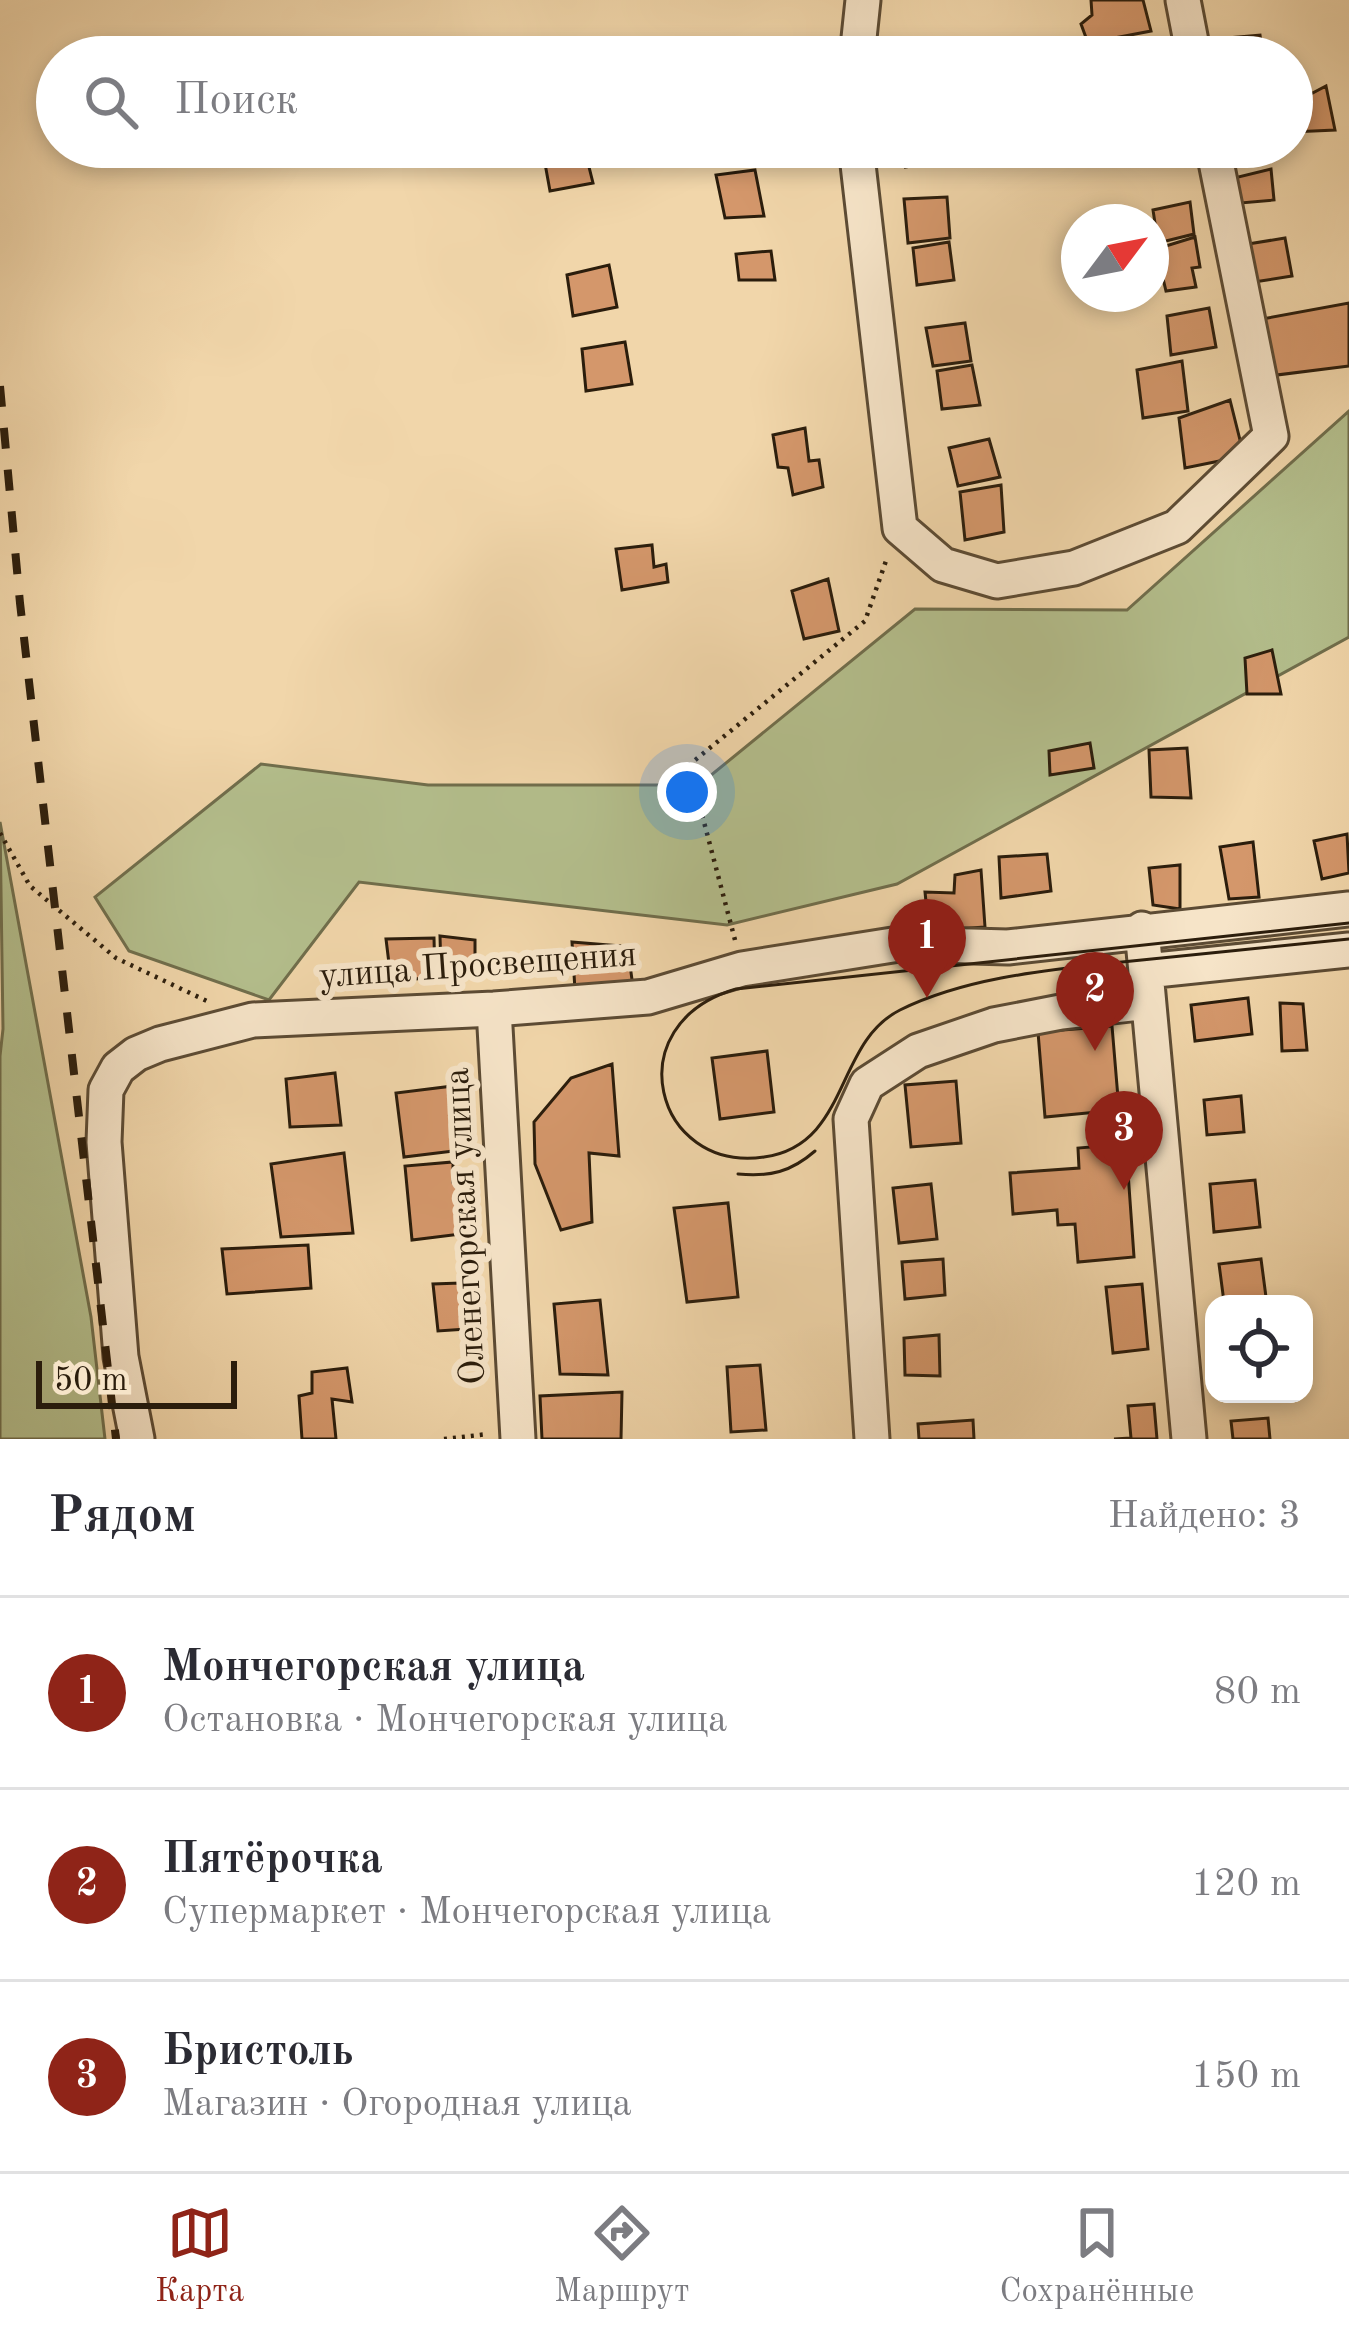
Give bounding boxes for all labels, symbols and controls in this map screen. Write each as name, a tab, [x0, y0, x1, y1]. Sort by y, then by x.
search box	[36, 36, 1313, 168]
icon: search	[78, 69, 144, 135]
text: Поиск	[174, 79, 298, 124]
north arrow	[1061, 204, 1169, 312]
your location	[657, 762, 717, 822]
pin: 1	[888, 899, 966, 998]
street label: улица Просвещения	[318, 938, 638, 996]
pin: 2	[1056, 952, 1134, 1051]
street label: Оленегорская улица	[441, 1066, 493, 1386]
pin: 3	[1085, 1091, 1163, 1190]
map controls	[1205, 1295, 1313, 1403]
button: locate	[1205, 1295, 1313, 1403]
scale bar	[36, 1355, 237, 1408]
text: 50 m	[54, 1365, 128, 1398]
text: Рядом	[48, 1492, 196, 1543]
text: Найдено: 3	[1108, 1497, 1301, 1536]
text: Мончегорская улица	[162, 1646, 585, 1691]
text: 1	[76, 1673, 98, 1712]
text: 80 m	[1214, 1673, 1301, 1712]
text: Остановка · Мончегорская улица	[162, 1701, 727, 1740]
text: Пятёрочка	[162, 1838, 383, 1883]
text: 2	[76, 1865, 98, 1904]
text: 120 m	[1191, 1865, 1301, 1904]
text: Супермаркет · Мончегорская улица	[162, 1893, 771, 1932]
text: Бристоль	[162, 2030, 354, 2075]
text: 3	[76, 2057, 98, 2096]
text: 150 m	[1191, 2057, 1301, 2096]
text: Магазин · Огородная улица	[162, 2085, 632, 2124]
tab: Карта	[155, 2200, 244, 2313]
tab: Маршрут	[554, 2200, 690, 2313]
tab: Сохранённые	[999, 2200, 1194, 2313]

